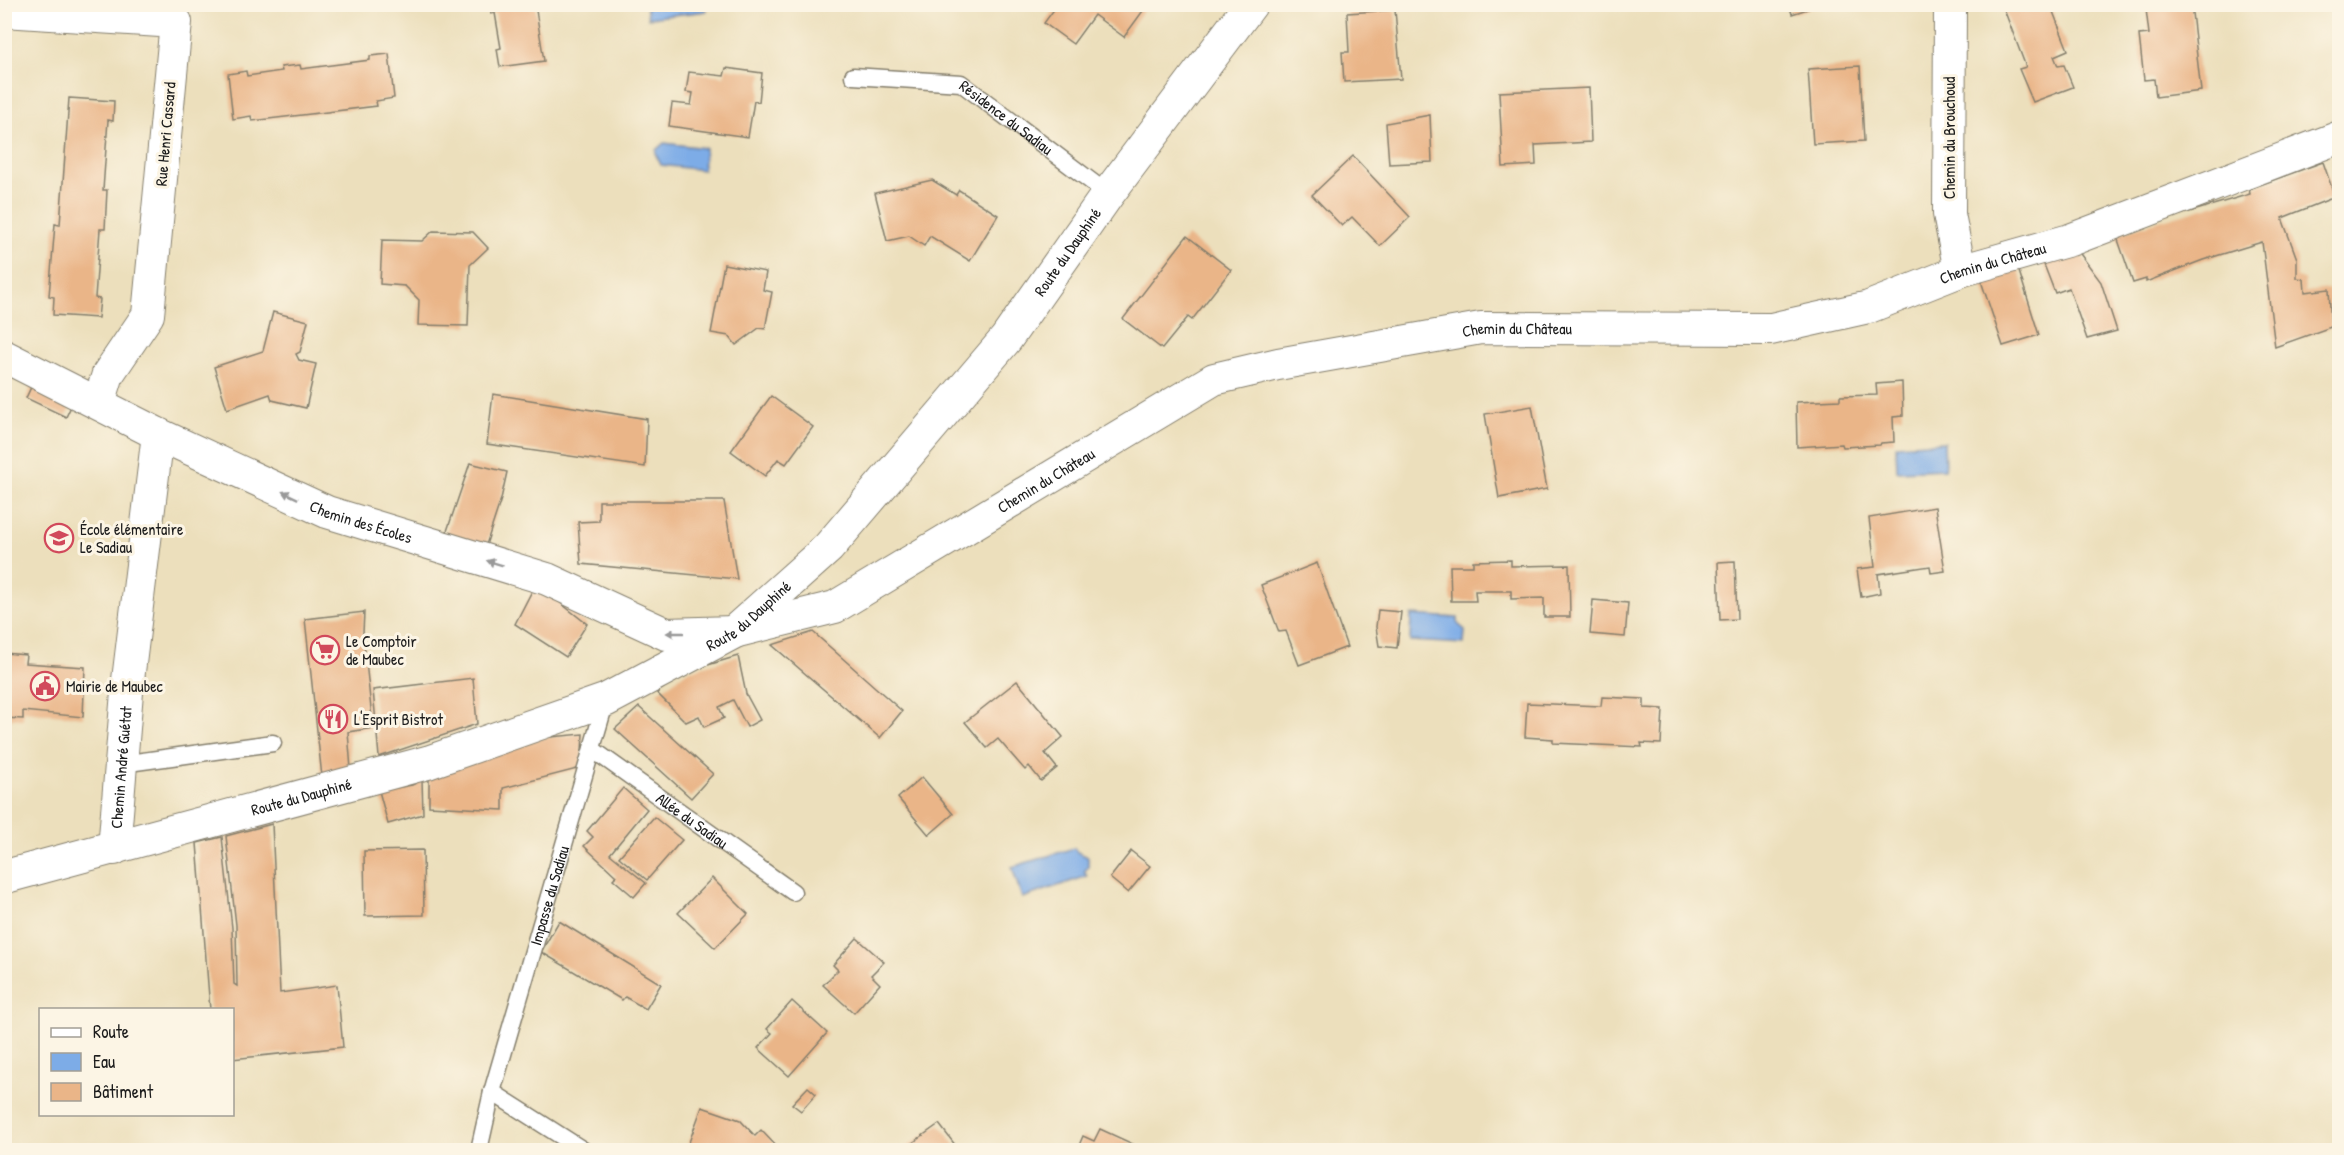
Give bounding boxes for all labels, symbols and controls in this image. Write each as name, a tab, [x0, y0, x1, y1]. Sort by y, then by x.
street label: Résidence du Sadiau	[955, 75, 1058, 160]
street label: Chemin du Brouchoud	[1938, 77, 1960, 199]
street label: Rue Henri Cassard	[149, 81, 181, 187]
street label: Route du Dauphiné	[1029, 203, 1106, 300]
street label: Chemin du Château	[1936, 236, 2049, 289]
street label: Chemin du Château	[1460, 317, 1573, 342]
street label: Chemin du Château	[993, 442, 1099, 518]
one-way arrow	[281, 491, 298, 500]
street label: Chemin des Écoles	[306, 494, 415, 548]
place label: École élémentaire Le Sadiau	[80, 518, 184, 558]
school or university icon: École élémentaire Le Sadiau	[43, 522, 75, 554]
one-way arrow	[486, 558, 504, 567]
street label: Route du Dauphiné	[702, 575, 796, 656]
one-way arrow	[666, 628, 685, 638]
place label: Le Comptoir de Maubec	[346, 630, 417, 670]
supermarket icon: Le Comptoir de Maubec	[309, 634, 341, 666]
public building icon: Mairie de Maubec	[29, 670, 61, 702]
place label: Mairie de Maubec	[66, 675, 164, 697]
restaurant icon: L'Esprit Bistrot	[317, 703, 349, 735]
street label: Chemin André Guétat	[105, 705, 137, 829]
place label: L'Esprit Bistrot	[354, 708, 444, 730]
street label: Route du Dauphiné	[249, 772, 355, 821]
street label: Allée du Sadiau	[652, 787, 733, 854]
street label: Impasse du Sadiau	[524, 843, 574, 948]
legend	[39, 1008, 234, 1116]
text: Route	[93, 1019, 129, 1044]
text: Eau	[93, 1049, 115, 1074]
text: Bâtiment	[93, 1079, 154, 1104]

